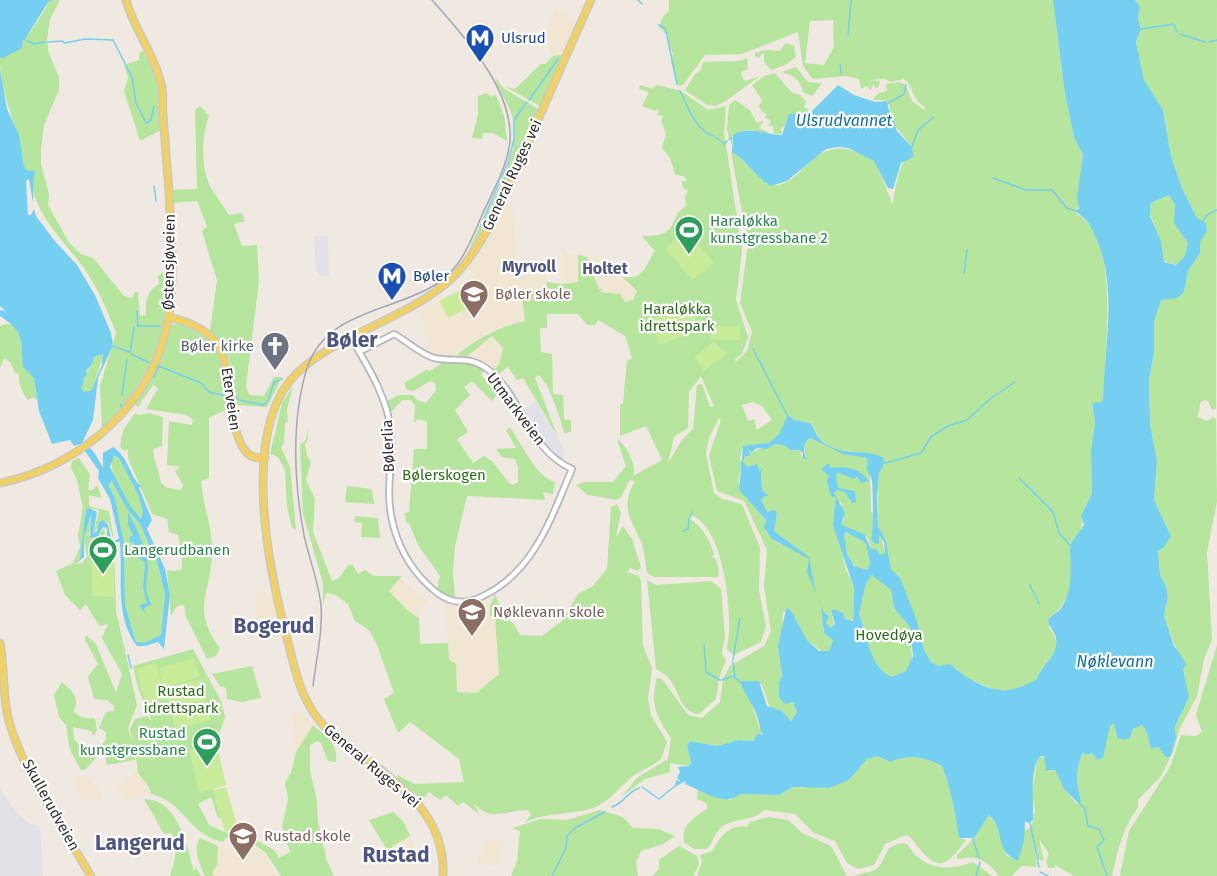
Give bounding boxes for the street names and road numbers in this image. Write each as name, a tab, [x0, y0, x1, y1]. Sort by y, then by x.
street label: General Ruges vei	[478, 117, 546, 233]
street label: Østensjøveien	[159, 214, 179, 310]
street label: Eterveien	[218, 366, 244, 432]
street label: Utmarkveien	[483, 369, 549, 449]
street label: Bølerlia	[378, 419, 398, 473]
street label: General Ruges vei	[320, 720, 424, 812]
street label: Skullerudveien	[19, 756, 83, 854]

